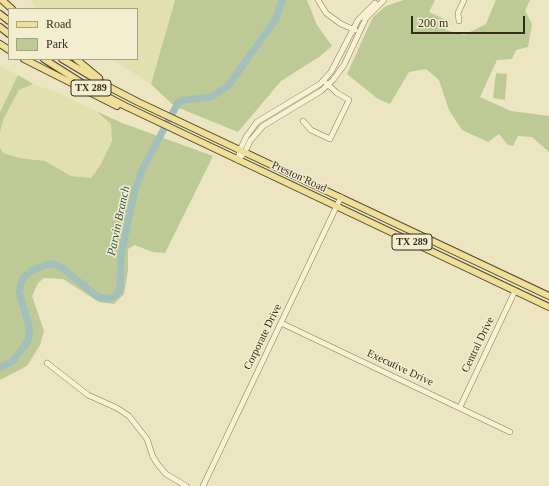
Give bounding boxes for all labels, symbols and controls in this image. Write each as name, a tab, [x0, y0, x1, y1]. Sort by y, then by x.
legend	[8, 8, 138, 60]
scale bar	[413, 8, 527, 34]
text: 200 m	[418, 16, 448, 30]
text: Road	[46, 17, 71, 31]
text: Park	[46, 37, 68, 51]
road number: TX 289	[71, 80, 111, 96]
street label: Preston Road	[269, 159, 329, 195]
water label: Parvin Branch	[105, 185, 133, 257]
road number: TX 289	[392, 234, 432, 250]
street label: Corporate Drive	[241, 302, 285, 372]
street label: Central Drive	[459, 315, 497, 375]
street label: Executive Drive	[365, 347, 435, 389]

